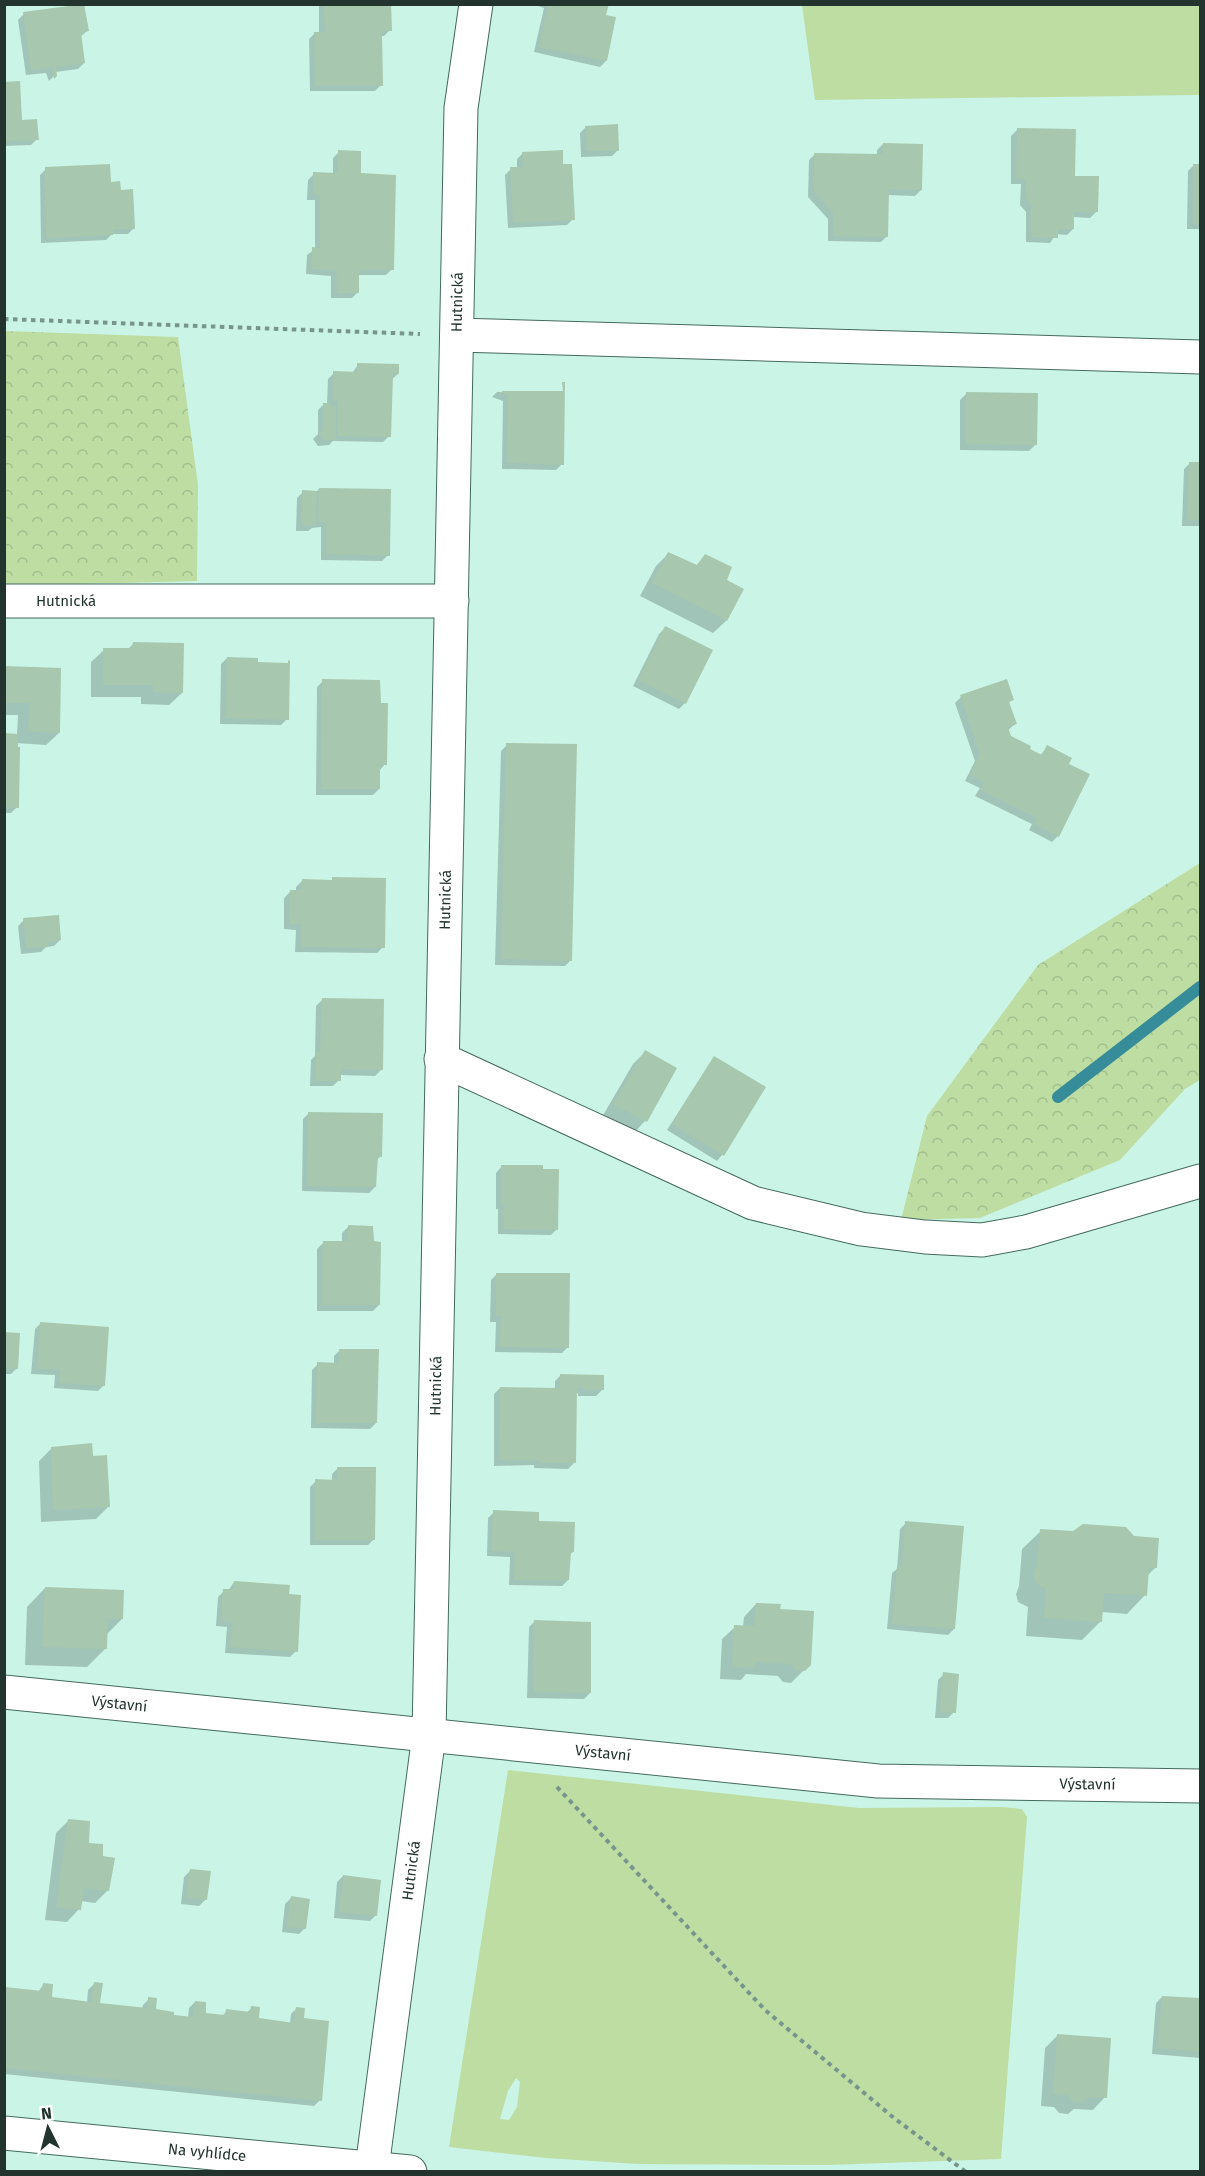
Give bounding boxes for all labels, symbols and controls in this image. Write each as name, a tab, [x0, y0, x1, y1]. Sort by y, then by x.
street label: Hutnická	[448, 272, 467, 332]
street label: Hutnická	[36, 592, 96, 610]
street label: Hutnická	[436, 870, 455, 930]
street label: Hutnická	[426, 1356, 445, 1416]
street label: Výstavní	[91, 1692, 148, 1716]
street label: Výstavní	[574, 1741, 632, 1765]
street label: Výstavní	[1059, 1775, 1116, 1794]
street label: Hutnická	[398, 1840, 424, 1902]
north arrow	[18, 2098, 78, 2158]
text: N	[40, 2104, 53, 2124]
street label: Na vyhlídce	[167, 2140, 247, 2165]

